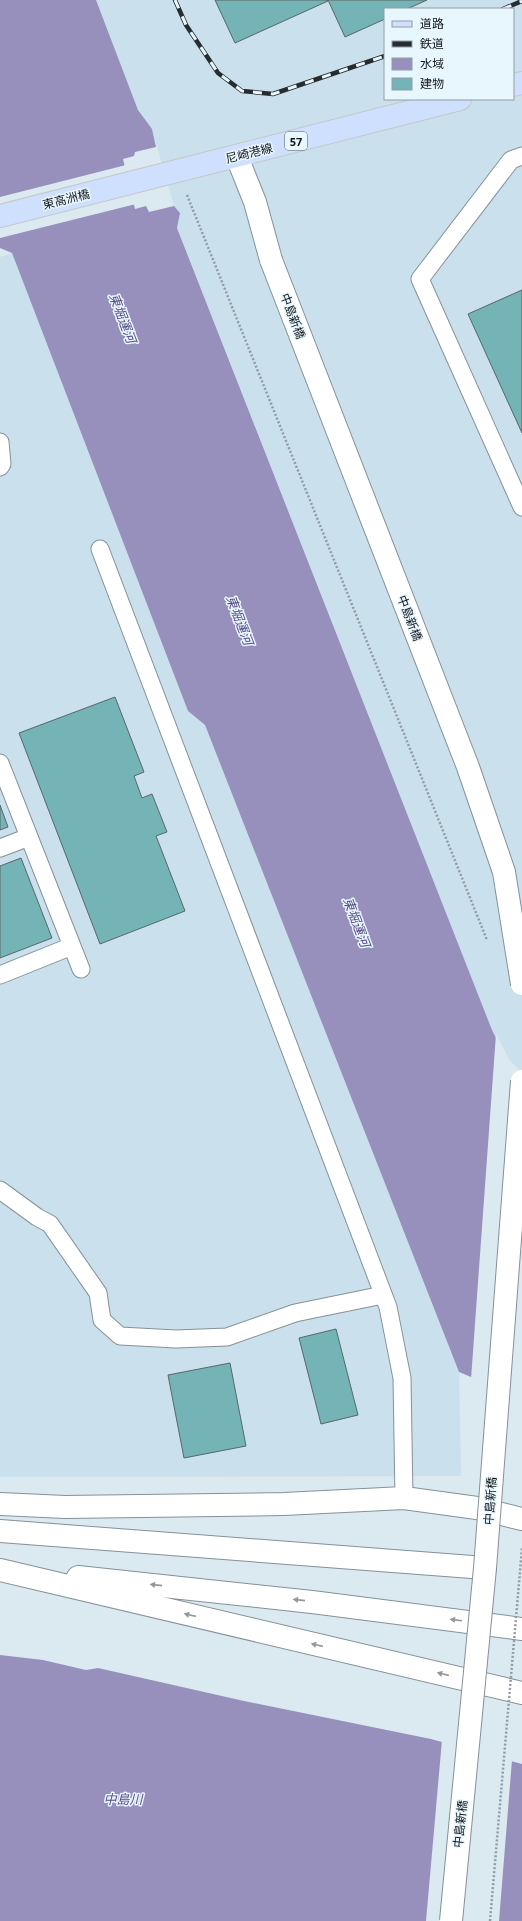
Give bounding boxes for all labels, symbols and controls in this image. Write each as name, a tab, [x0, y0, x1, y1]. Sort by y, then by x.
legend	[384, 8, 514, 100]
text: 道路	[420, 15, 444, 32]
text: 鉄道	[420, 35, 444, 52]
text: 水域	[420, 55, 444, 72]
text: 建物	[420, 75, 444, 92]
road number: 57	[285, 132, 307, 150]
street label: 尼崎港線	[224, 139, 274, 167]
street label: 東高洲橋	[41, 185, 91, 213]
water label: 東堀運河	[105, 290, 142, 348]
street label: 中島新橋	[276, 291, 310, 341]
water label: 東堀運河	[222, 592, 259, 650]
street label: 中島新橋	[393, 593, 427, 643]
water label: 東堀運河	[339, 894, 376, 952]
street label: 中島新橋	[480, 1476, 500, 1526]
one-way arrow	[150, 1582, 162, 1588]
one-way arrow	[293, 1597, 305, 1603]
one-way arrow	[184, 1611, 196, 1617]
one-way arrow	[449, 1617, 462, 1623]
one-way arrow	[310, 1641, 323, 1647]
one-way arrow	[437, 1671, 449, 1677]
water label: 中島川	[103, 1790, 144, 1808]
street label: 中島新橋	[449, 1799, 471, 1849]

